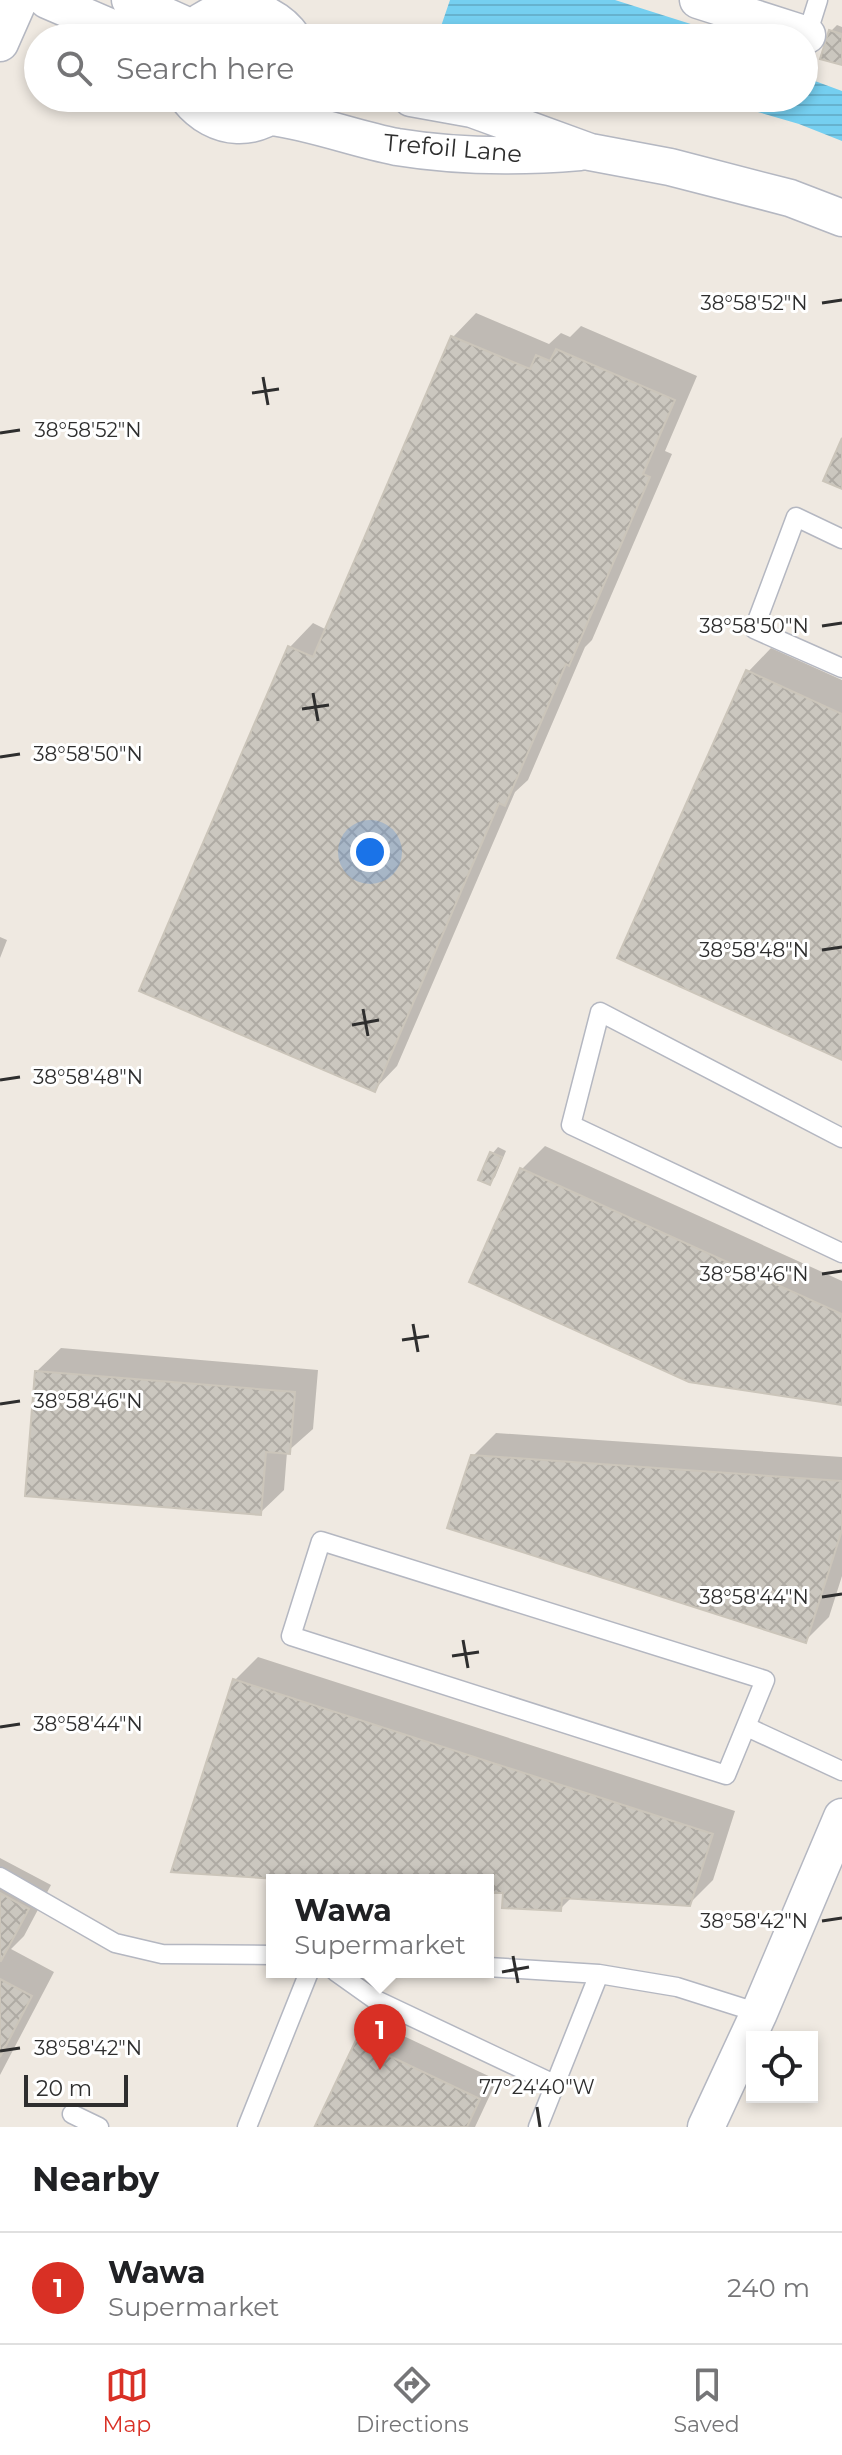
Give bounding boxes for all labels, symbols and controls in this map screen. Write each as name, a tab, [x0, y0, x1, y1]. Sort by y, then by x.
search box	[24, 24, 818, 112]
icon: search	[52, 46, 96, 90]
text: Search here	[116, 50, 294, 87]
street label: Trefoil Lane	[383, 128, 523, 168]
text: 38°58'52"N	[700, 291, 808, 315]
text: 38°58'52"N	[34, 418, 142, 442]
text: 38°58'50"N	[699, 614, 809, 638]
text: 38°58'50"N	[33, 742, 143, 766]
your location	[350, 832, 390, 872]
text: 38°58'48"N	[699, 938, 809, 962]
text: 38°58'48"N	[33, 1065, 143, 1089]
text: 38°58'46"N	[700, 1262, 808, 1286]
text: 38°58'46"N	[34, 1389, 142, 1413]
text: 38°58'44"N	[699, 1585, 809, 1609]
text: 38°58'44"N	[33, 1712, 143, 1736]
popup	[266, 1874, 494, 1978]
text: Wawa	[294, 1892, 392, 1929]
text: 38°58'42"N	[700, 1909, 808, 1933]
text: Supermarket	[294, 1929, 466, 1961]
pin: 1	[354, 2004, 406, 2070]
map controls	[746, 2031, 818, 2103]
button: locate	[746, 2031, 818, 2103]
text: 38°58'42"N	[34, 2036, 142, 2060]
scale bar	[24, 2071, 128, 2107]
text: 20 m	[36, 2075, 92, 2102]
text: 77°24'40"W	[479, 2075, 595, 2099]
text: Nearby	[32, 2158, 159, 2200]
text: Wawa	[108, 2254, 205, 2291]
text: 1	[53, 2272, 63, 2304]
text: 240 m	[727, 2272, 810, 2304]
text: Supermarket	[108, 2291, 279, 2323]
tab: Map	[102, 2363, 151, 2438]
tab: Directions	[356, 2363, 469, 2438]
tab: Saved	[674, 2363, 740, 2438]

